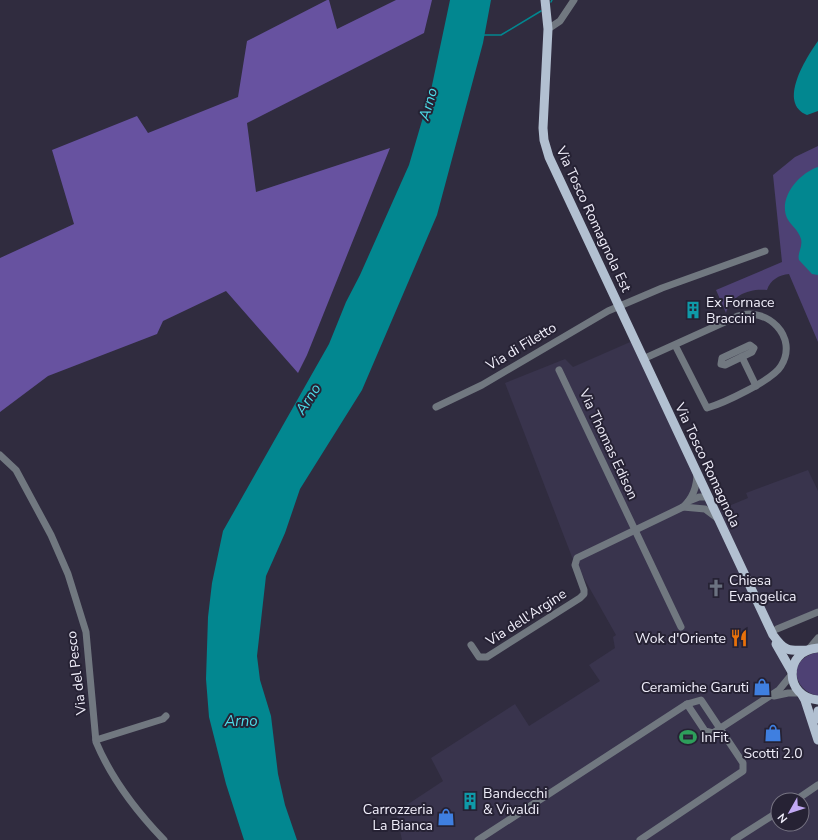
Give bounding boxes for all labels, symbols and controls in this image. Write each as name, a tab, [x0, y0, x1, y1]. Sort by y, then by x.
water label: Arno	[414, 85, 442, 124]
street label: Via Tosco Romagnola Est	[551, 142, 636, 295]
place label: Ex Fornace Braccini	[706, 293, 774, 328]
building icon: Ex Fornace Braccini	[683, 300, 703, 320]
street label: Via di Filetto	[482, 318, 560, 375]
water label: Arno	[290, 380, 325, 419]
street label: Via Thomas Edison	[574, 385, 642, 503]
street label: Via Tosco Romagnola	[670, 399, 745, 531]
place label: Chiesa Evangelica	[729, 571, 796, 606]
church icon: Chiesa Evangelica	[706, 578, 726, 598]
street label: Via dell'Argine	[482, 584, 570, 651]
restaurant icon: Wok d'Oriente	[729, 628, 749, 648]
place label: Wok d'Oriente	[635, 629, 726, 648]
street label: Via del Pesco	[62, 630, 91, 717]
shop icon: Ceramiche Garuti	[752, 677, 772, 697]
place label: Ceramiche Garuti	[641, 678, 749, 697]
water label: Arno	[223, 711, 258, 731]
shop icon: Scotti 2.0	[763, 723, 783, 743]
sports icon: InFit	[678, 727, 698, 747]
place label: InFit	[701, 728, 728, 747]
place label: Scotti 2.0	[743, 744, 803, 763]
place label: Bandecchi & Vivaldi	[483, 784, 547, 819]
building icon: Bandecchi & Vivaldi	[460, 791, 480, 811]
north arrow	[770, 792, 810, 832]
place label: Carrozzeria La Bianca	[363, 800, 433, 835]
shop icon: Carrozzeria La Bianca	[436, 807, 456, 827]
text: N	[774, 810, 791, 826]

